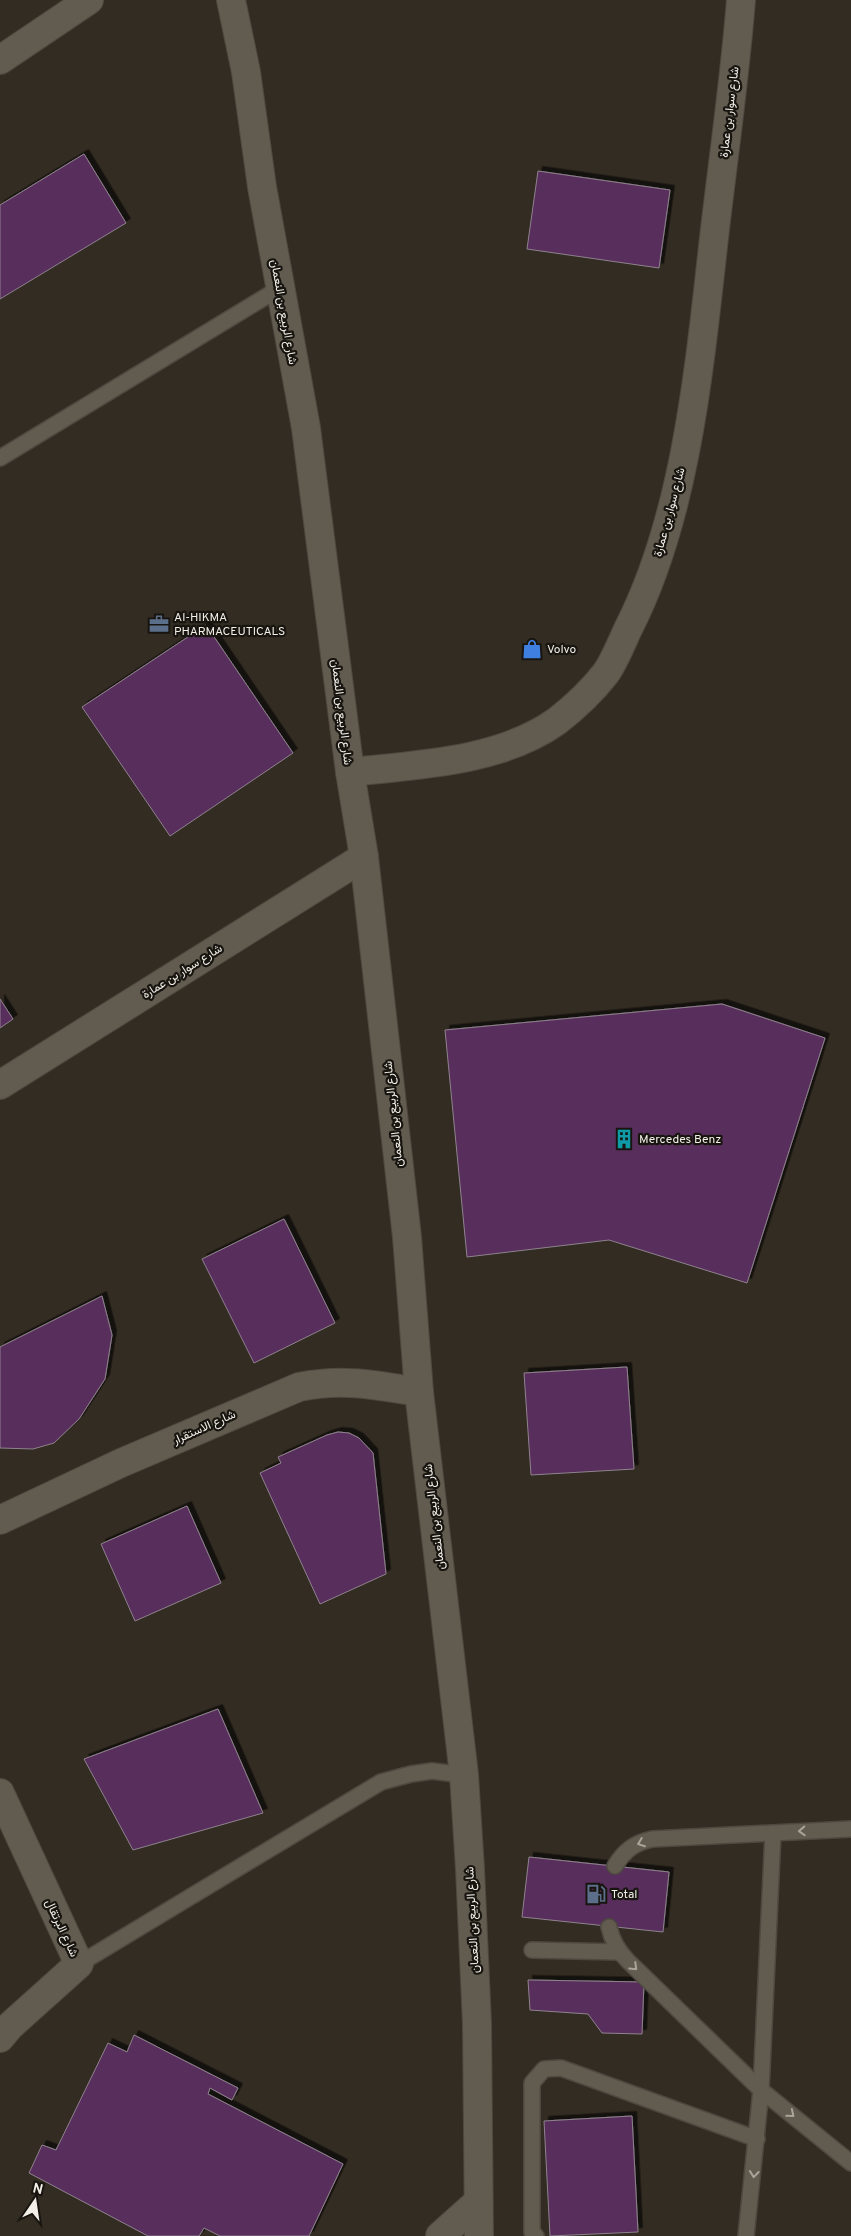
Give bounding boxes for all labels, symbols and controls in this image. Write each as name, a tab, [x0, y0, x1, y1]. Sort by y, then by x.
street label: شارع سوار بن عمارة	[716, 66, 744, 159]
street label: شارع الربيع بن النعمان	[266, 258, 300, 366]
street label: شارع سوار بن عمارة	[650, 466, 690, 559]
place label: Al-HIKMA PHARMACEUTICALS	[174, 610, 285, 640]
office icon: Al-HIKMA PHARMACEUTICALS	[148, 613, 170, 635]
shop icon: Volvo	[521, 638, 543, 660]
place label: Volvo	[547, 642, 577, 658]
street label: شارع الربيع بن النعمان	[327, 658, 355, 766]
street label: شارع سوار بن عمارة	[139, 941, 226, 1003]
street label: شارع الربيع بن النعمان	[380, 1060, 408, 1168]
building icon: Mercedes Benz	[613, 1128, 635, 1150]
place label: Mercedes Benz	[639, 1132, 721, 1148]
street label: شارع الاستقرار	[169, 1407, 238, 1449]
street label: شارع الربيع بن النعمان	[421, 1463, 449, 1571]
one-way arrow	[798, 1826, 806, 1837]
one-way arrow	[637, 1836, 646, 1847]
street label: شارع الربيع بن النعمان	[462, 1866, 484, 1974]
fuel station icon: Total	[585, 1883, 607, 1905]
place label: Total	[611, 1887, 637, 1903]
street label: شارع البرتقال	[41, 1897, 81, 1960]
one-way arrow	[628, 1961, 637, 1970]
one-way arrow	[785, 2108, 794, 2117]
one-way arrow	[749, 2170, 760, 2178]
north arrow	[10, 2176, 60, 2226]
text: N	[31, 2180, 44, 2199]

